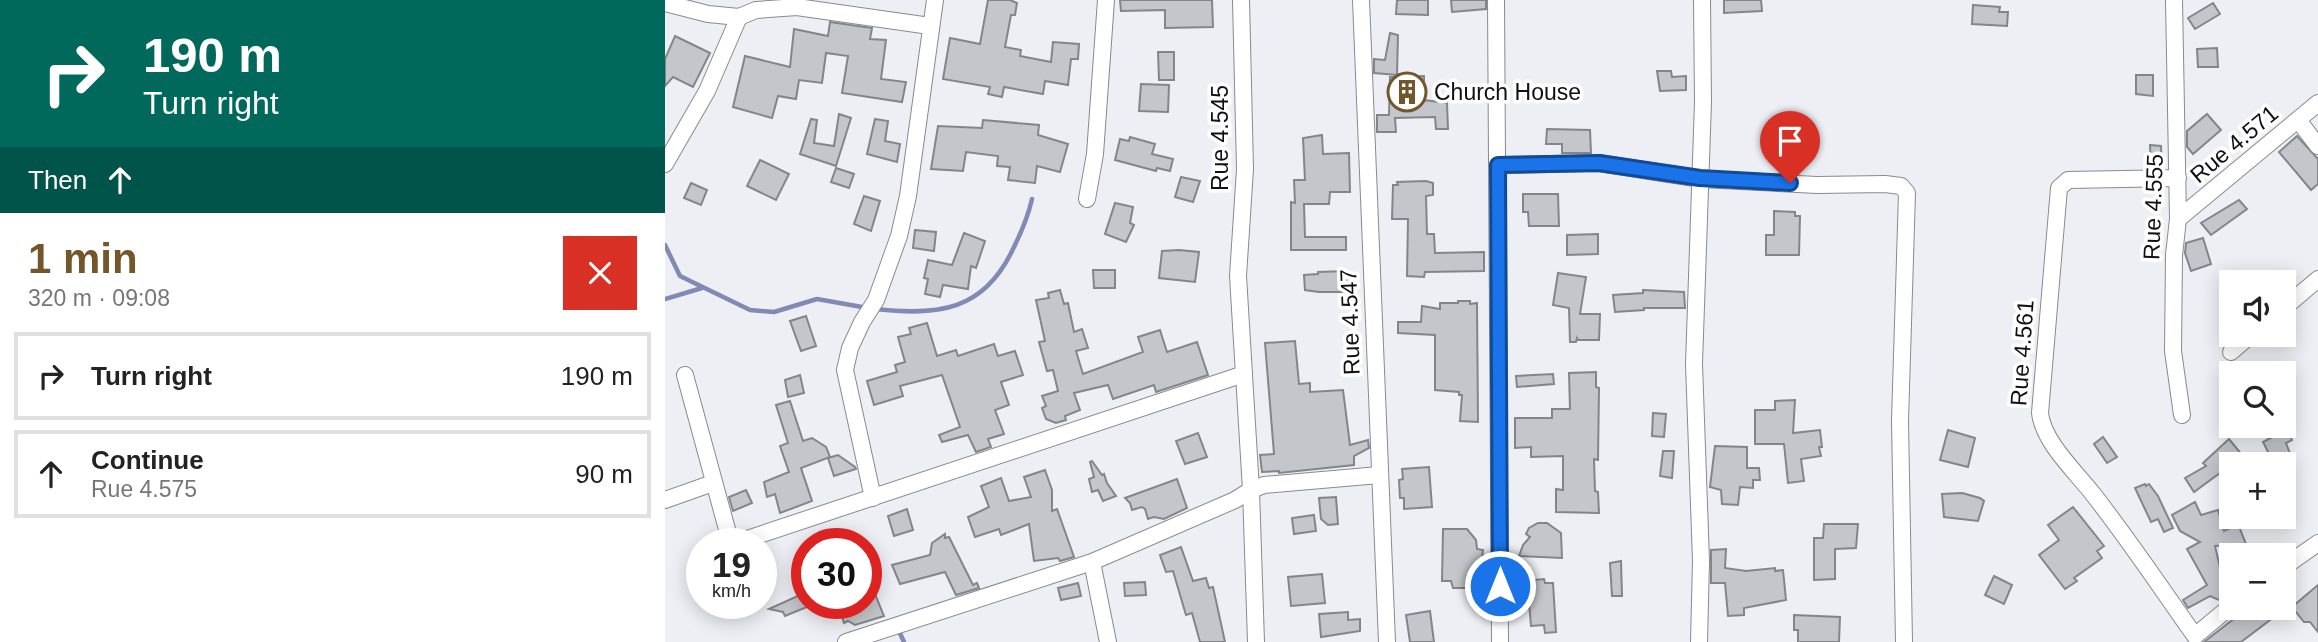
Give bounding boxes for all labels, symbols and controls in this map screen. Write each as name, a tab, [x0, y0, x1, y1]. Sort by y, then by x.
icon: right	[28, 28, 119, 119]
text: 190 m	[143, 28, 282, 82]
building icon: Church House	[1386, 71, 1428, 113]
place label: Church House	[1434, 79, 1581, 105]
text: Turn right	[143, 85, 279, 121]
street label: Rue 4.545	[1207, 85, 1233, 191]
street label: Rue 4.571	[2185, 100, 2283, 188]
pin	[1760, 111, 1820, 183]
icon: arrive	[1771, 122, 1809, 160]
street label: Rue 4.555	[2138, 154, 2168, 260]
icon: ahead	[101, 161, 139, 199]
text: Then	[28, 165, 87, 195]
text: 1 min	[28, 235, 138, 282]
button: close	[563, 236, 637, 310]
street label: Rue 4.547	[1335, 269, 1365, 375]
map controls	[2219, 270, 2296, 620]
button: sound	[2219, 270, 2296, 347]
text: 320 m · 09:08	[28, 285, 170, 311]
street label: Rue 4.561	[2005, 299, 2039, 407]
icon: right	[32, 357, 70, 395]
text: Turn right	[91, 361, 212, 391]
text: 190 m	[561, 361, 633, 391]
button: search	[2219, 361, 2296, 438]
text: Continue	[91, 445, 204, 475]
button: +	[2219, 452, 2296, 529]
icon: ahead	[32, 455, 70, 493]
text: 90 m	[575, 459, 633, 489]
text: Rue 4.575	[91, 476, 197, 502]
speed limit sign: 30	[791, 528, 882, 619]
button: −	[2219, 543, 2296, 620]
text: 19	[712, 545, 751, 584]
position arrow	[1463, 549, 1537, 623]
text: km/h	[712, 581, 751, 601]

